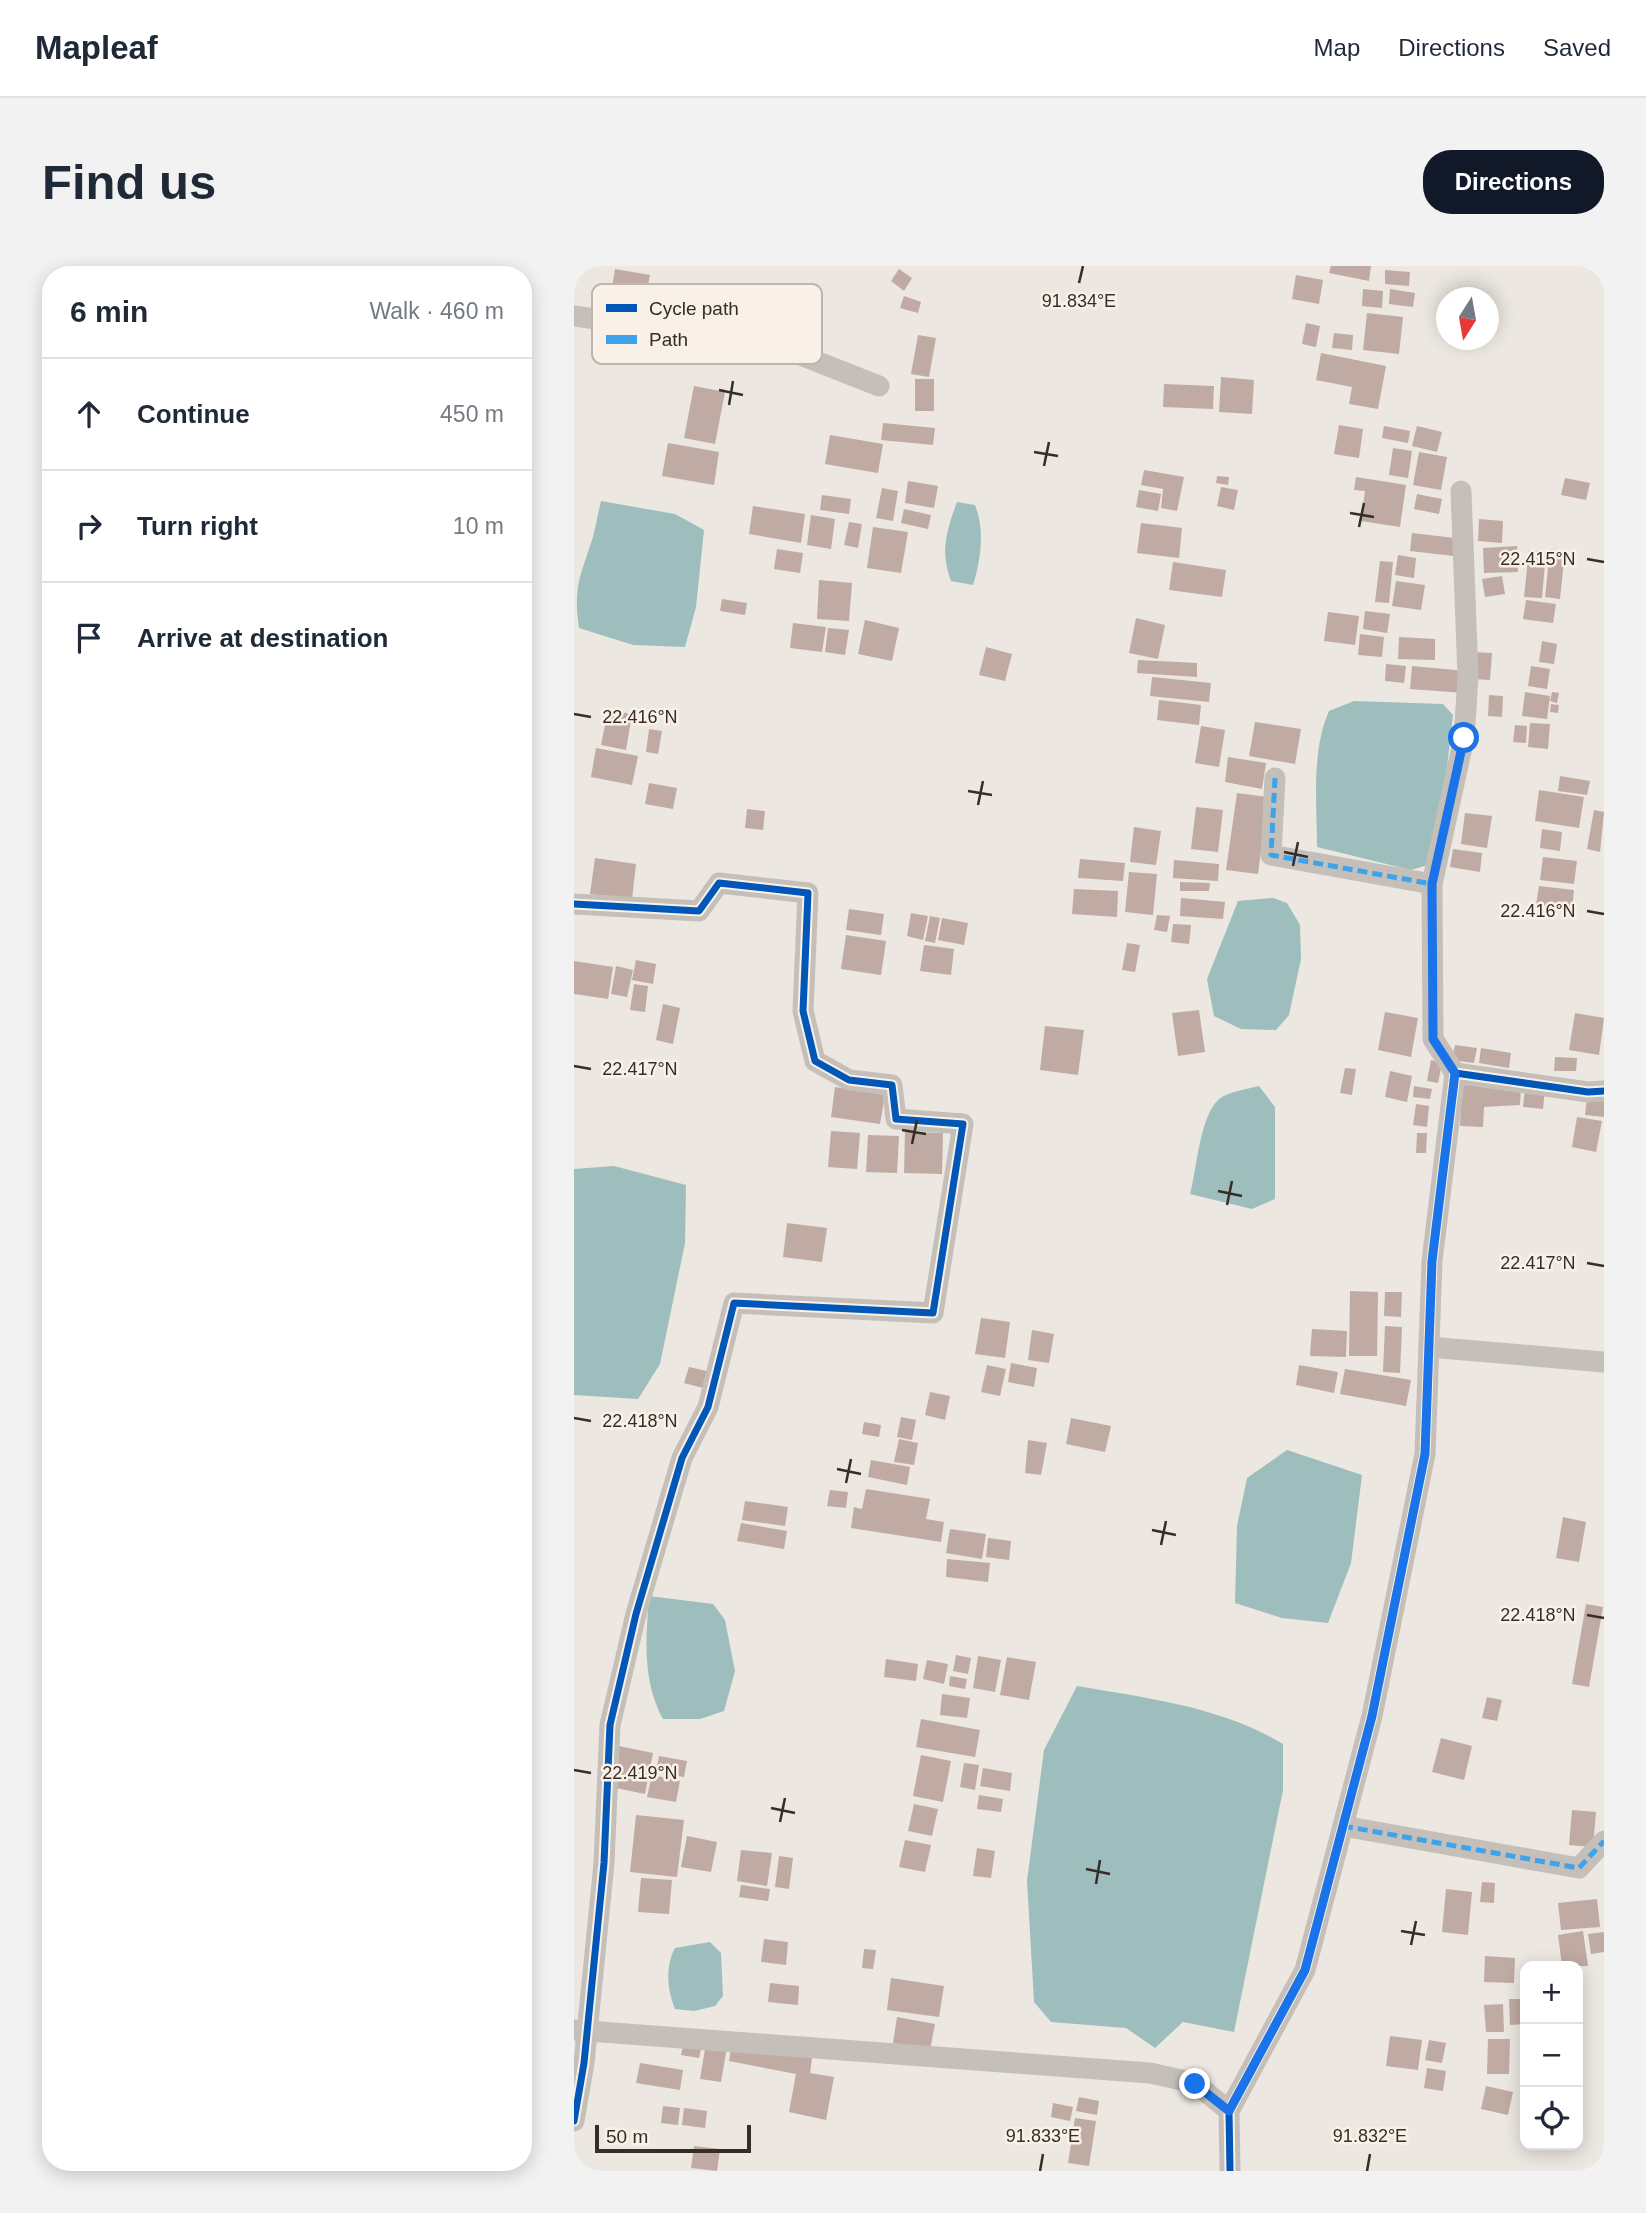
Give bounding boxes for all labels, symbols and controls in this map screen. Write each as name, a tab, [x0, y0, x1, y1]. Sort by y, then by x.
text: Mapleaf	[35, 29, 158, 66]
text: Map	[1314, 34, 1360, 61]
text: Directions	[1398, 34, 1505, 61]
text: Saved	[1543, 34, 1611, 61]
button: Directions	[1423, 150, 1604, 214]
text: Find us	[42, 155, 216, 209]
legend	[592, 284, 822, 364]
north arrow	[1436, 287, 1499, 350]
text: 91.834°E	[1042, 291, 1116, 311]
text: 6 min	[70, 295, 148, 328]
text: Walk · 460 m	[369, 298, 504, 324]
text: Cycle path	[649, 298, 739, 319]
text: Path	[649, 329, 688, 350]
icon: ahead	[70, 395, 108, 433]
text: Continue	[137, 399, 250, 429]
text: 450 m	[440, 401, 504, 427]
icon: right	[70, 507, 108, 545]
text: Turn right	[137, 511, 258, 541]
text: 10 m	[453, 513, 504, 539]
text: 22.415°N	[1500, 549, 1576, 569]
icon: arrive	[70, 619, 108, 657]
text: Arrive at destination	[137, 623, 388, 653]
text: 22.416°N	[602, 707, 678, 727]
route start	[1448, 722, 1479, 753]
text: 22.416°N	[1500, 901, 1576, 921]
text: 22.417°N	[602, 1059, 678, 1079]
text: 22.417°N	[1500, 1253, 1576, 1273]
text: 22.418°N	[602, 1411, 678, 1431]
text: 22.418°N	[1500, 1605, 1576, 1625]
text: 22.419°N	[602, 1763, 678, 1783]
map controls	[1520, 1961, 1583, 2150]
button: +	[1520, 1961, 1583, 2024]
button: −	[1520, 2024, 1583, 2087]
route end	[1179, 2068, 1210, 2099]
button: locate	[1520, 2087, 1583, 2150]
scale bar	[595, 2122, 751, 2154]
text: 50 m	[606, 2126, 648, 2147]
text: 91.833°E	[1006, 2126, 1080, 2146]
text: 91.832°E	[1333, 2126, 1407, 2146]

